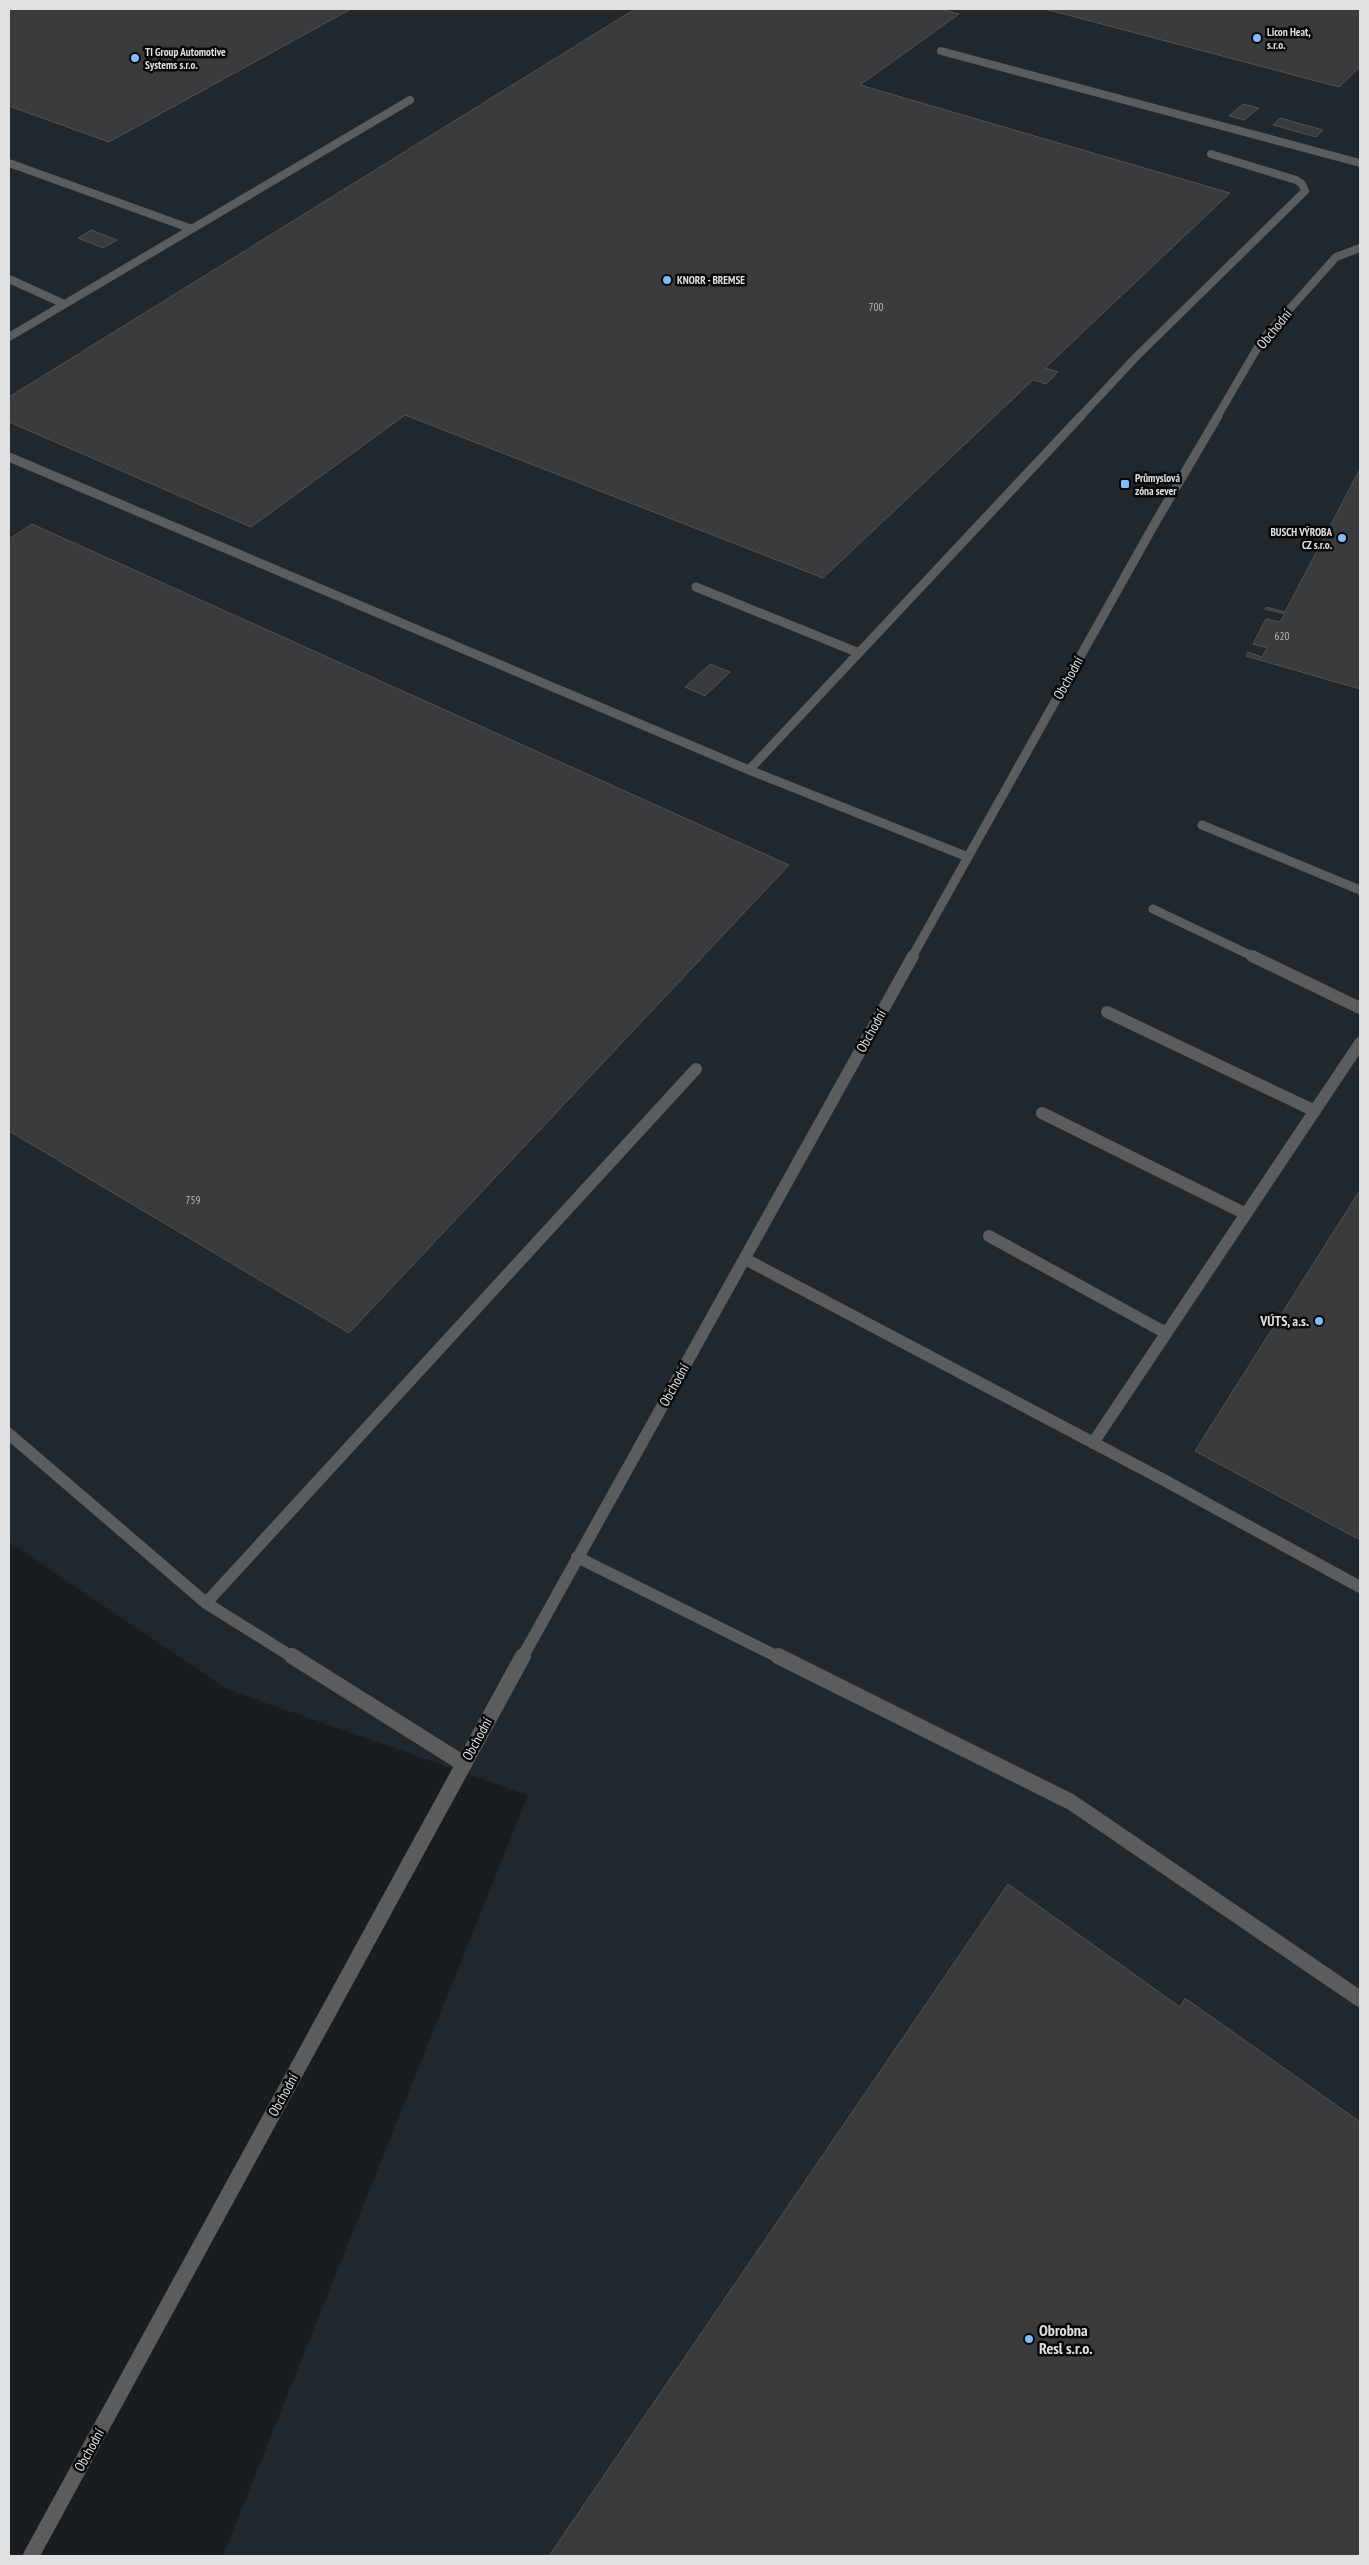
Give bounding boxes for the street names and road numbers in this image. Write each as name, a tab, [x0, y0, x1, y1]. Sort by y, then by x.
street label: Obchodní	[1252, 305, 1296, 353]
street label: Obchodní	[1049, 653, 1087, 703]
street label: Obchodní	[852, 1006, 890, 1056]
street label: Obchodní	[655, 1360, 693, 1410]
street label: Obchodní	[458, 1714, 496, 1764]
street label: Obchodní	[264, 2070, 302, 2120]
street label: Obchodní	[70, 2425, 108, 2475]

